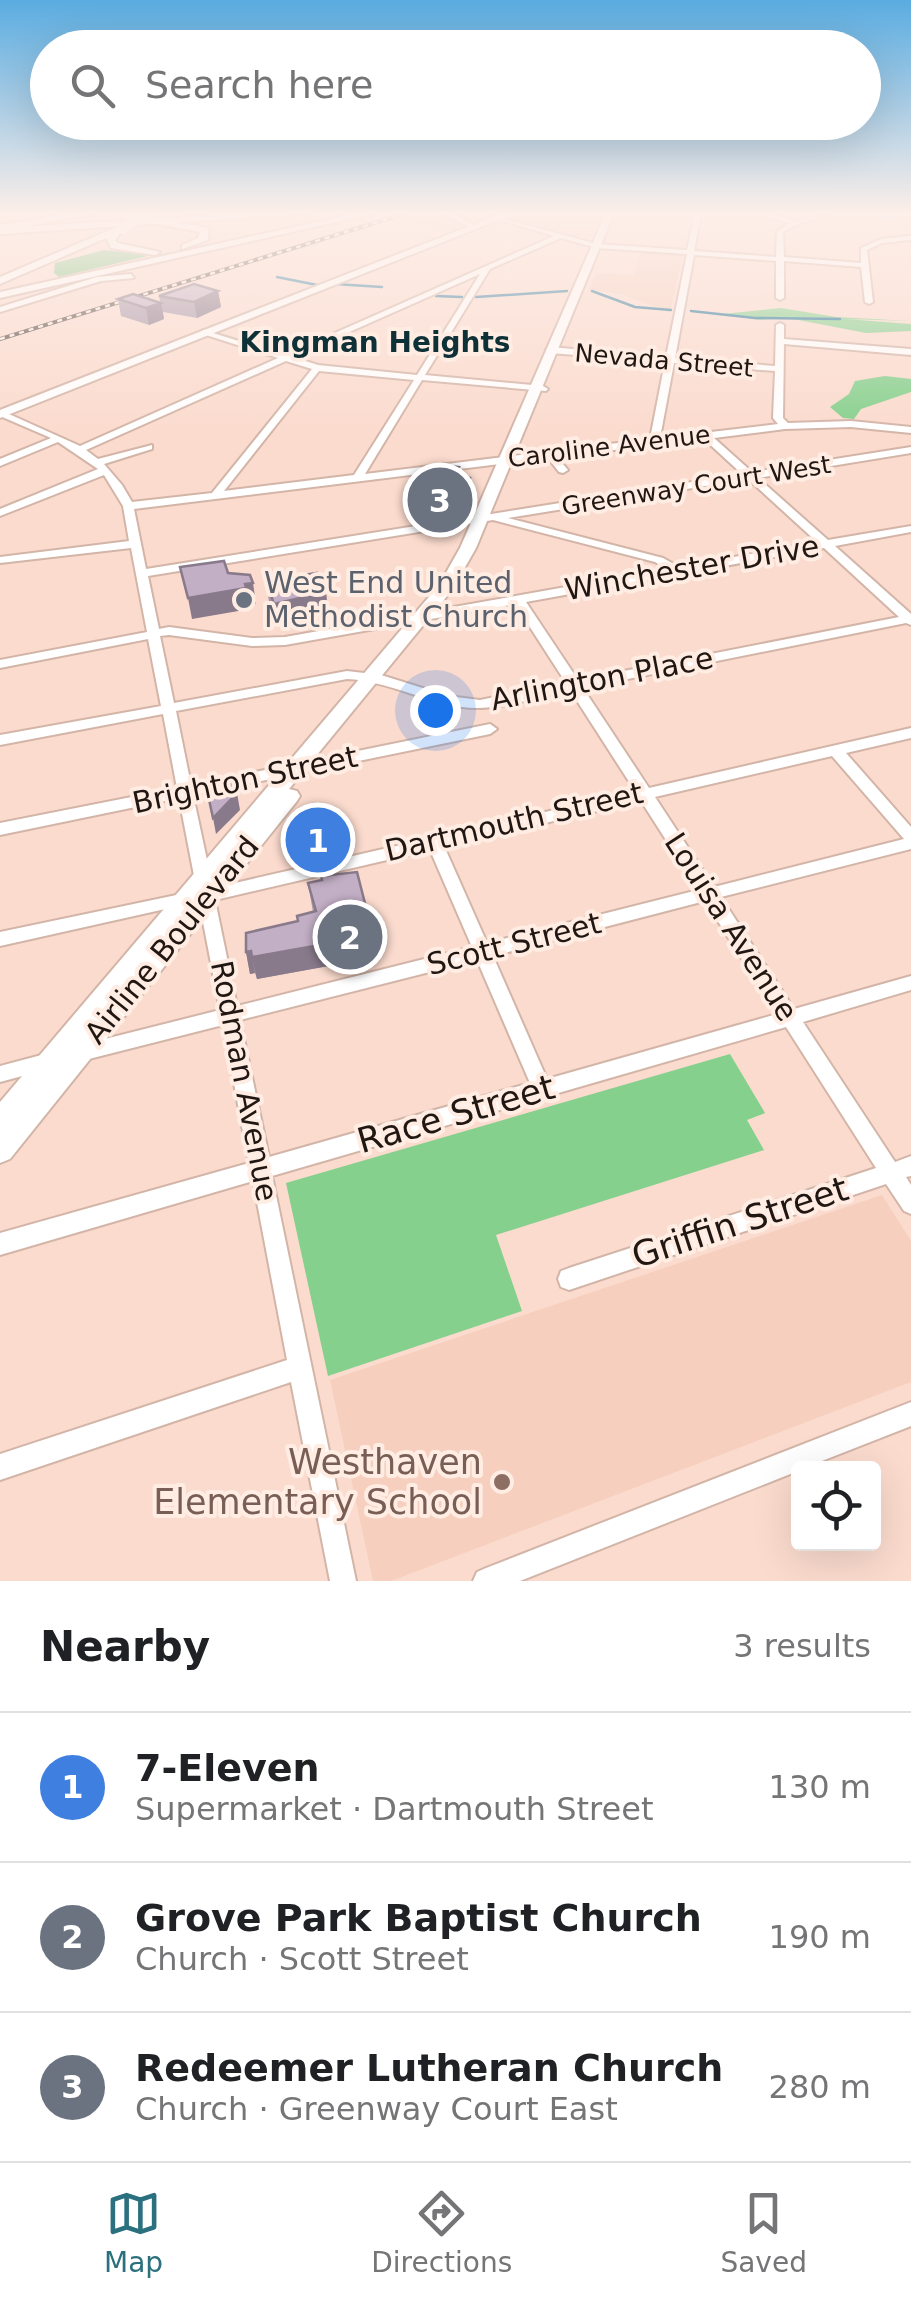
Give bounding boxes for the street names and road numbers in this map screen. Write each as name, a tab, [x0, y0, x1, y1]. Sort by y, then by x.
street label: Nevada Street	[573, 338, 755, 383]
street label: Caroline Avenue	[506, 420, 712, 473]
street label: Greenway Court West	[559, 450, 833, 521]
street label: Winchester Drive	[562, 528, 822, 607]
street label: Arlington Place	[488, 640, 716, 717]
street label: Brighton Street	[129, 739, 361, 820]
street label: Dartmouth Street	[382, 775, 646, 868]
street label: Louisa Avenue	[658, 826, 805, 1027]
street label: Airline Boulevard	[77, 829, 266, 1050]
street label: Scott Street	[423, 905, 605, 982]
street label: Rodman Avenue	[204, 958, 285, 1204]
street label: Race Street	[353, 1067, 559, 1161]
street label: Griffin Street	[627, 1168, 853, 1276]

